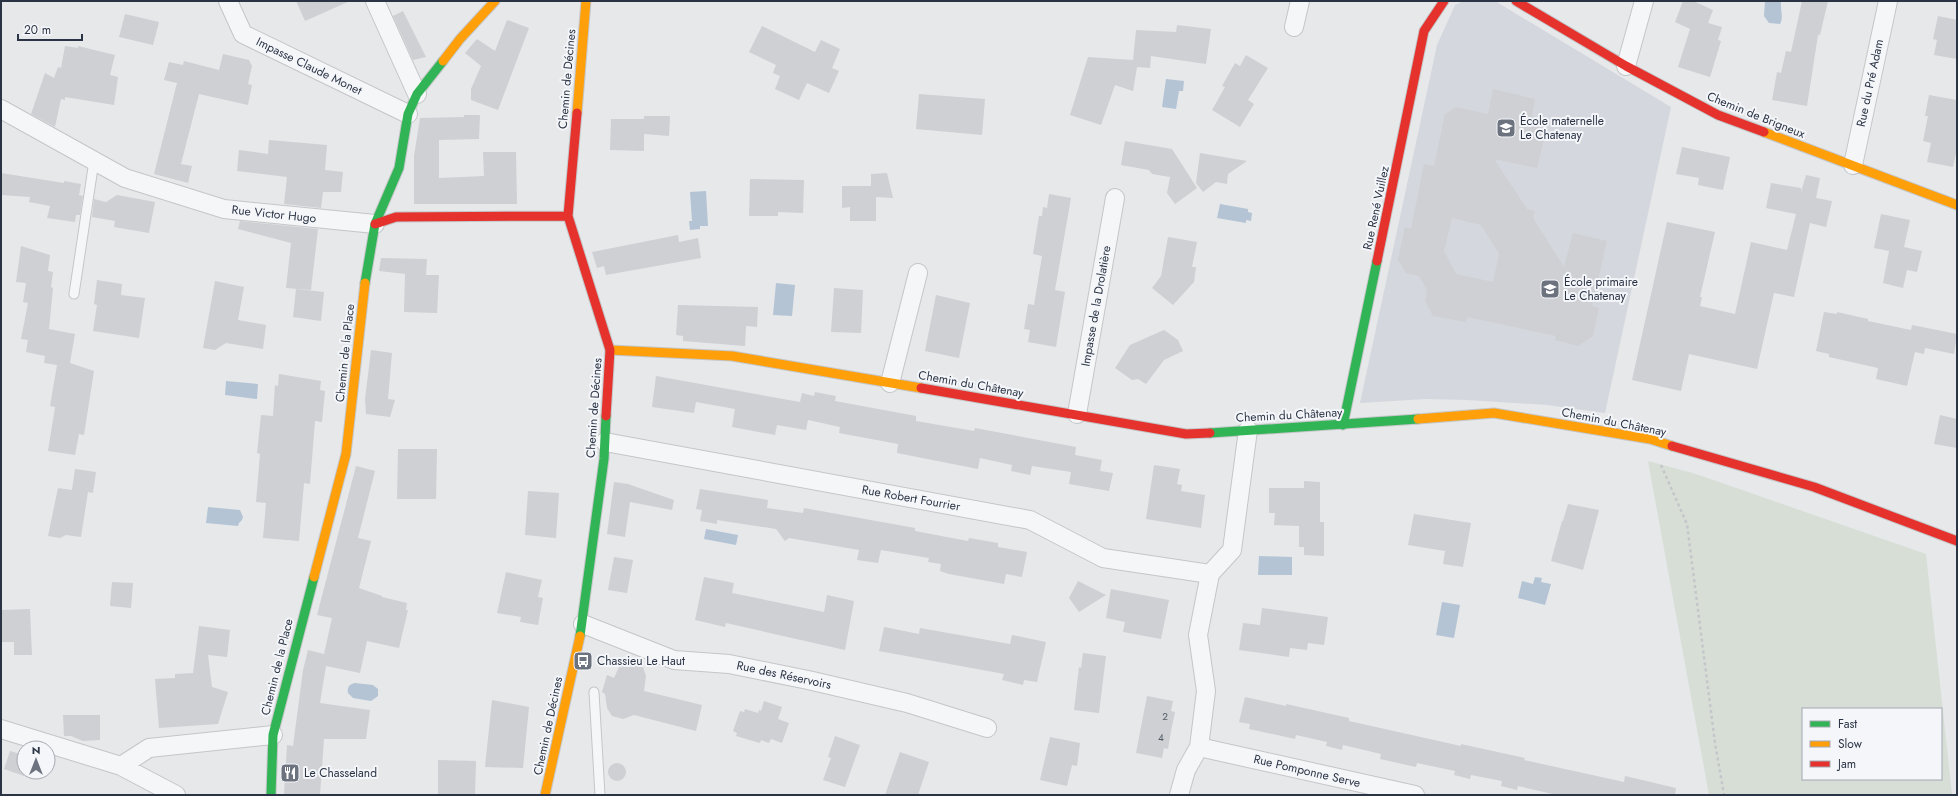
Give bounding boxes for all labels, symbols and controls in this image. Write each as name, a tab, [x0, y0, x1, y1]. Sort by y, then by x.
scale bar	[18, 16, 82, 42]
text: 20 m	[24, 21, 51, 39]
street label: Chemin de Décines	[554, 28, 580, 130]
street label: Impasse Claude Monet	[253, 33, 365, 99]
street label: Rue du Pré Adam	[1852, 37, 1888, 129]
street label: Chemin de Brigneux	[1704, 87, 1809, 143]
place label: École maternelle Le Chatenay	[1520, 112, 1604, 144]
school or university icon: École maternelle Le Chatenay	[1495, 117, 1517, 139]
street label: Rue René Vuillez	[1358, 164, 1394, 252]
street label: Rue Victor Hugo	[231, 201, 318, 227]
street label: Impasse de la Drolatière	[1076, 244, 1116, 368]
place label: École primaire Le Chatenay	[1564, 273, 1638, 305]
school or university icon: École primaire Le Chatenay	[1539, 278, 1561, 300]
street label: Chemin de la Place	[331, 303, 359, 403]
street label: Chemin de Décines	[582, 357, 606, 459]
street label: Chemin du Châtenay	[917, 366, 1026, 402]
street label: Chemin du Châtenay	[1235, 403, 1343, 427]
street label: Chemin du Châtenay	[1560, 403, 1669, 441]
street label: Rue Robert Fourrier	[860, 480, 963, 516]
street label: Chemin de la Place	[256, 617, 298, 717]
bus stop icon: Chassieu Le Haut	[572, 650, 594, 672]
place label: Chassieu Le Haut	[597, 652, 685, 670]
street label: Rue des Réservoirs	[735, 656, 833, 694]
street label: Chemin de Décines	[529, 675, 567, 777]
legend	[1802, 708, 1942, 780]
house number: 2	[1162, 709, 1168, 724]
text: Fast	[1838, 715, 1857, 733]
house number: 4	[1158, 730, 1164, 745]
text: Slow	[1838, 735, 1863, 753]
north arrow	[16, 740, 56, 780]
text: N	[32, 742, 40, 758]
street label: Rue Pomponne Serve	[1252, 750, 1362, 792]
text: Jam	[1836, 755, 1856, 773]
restaurant icon: Le Chasseland	[279, 762, 301, 784]
place label: Le Chasseland	[304, 764, 377, 782]

